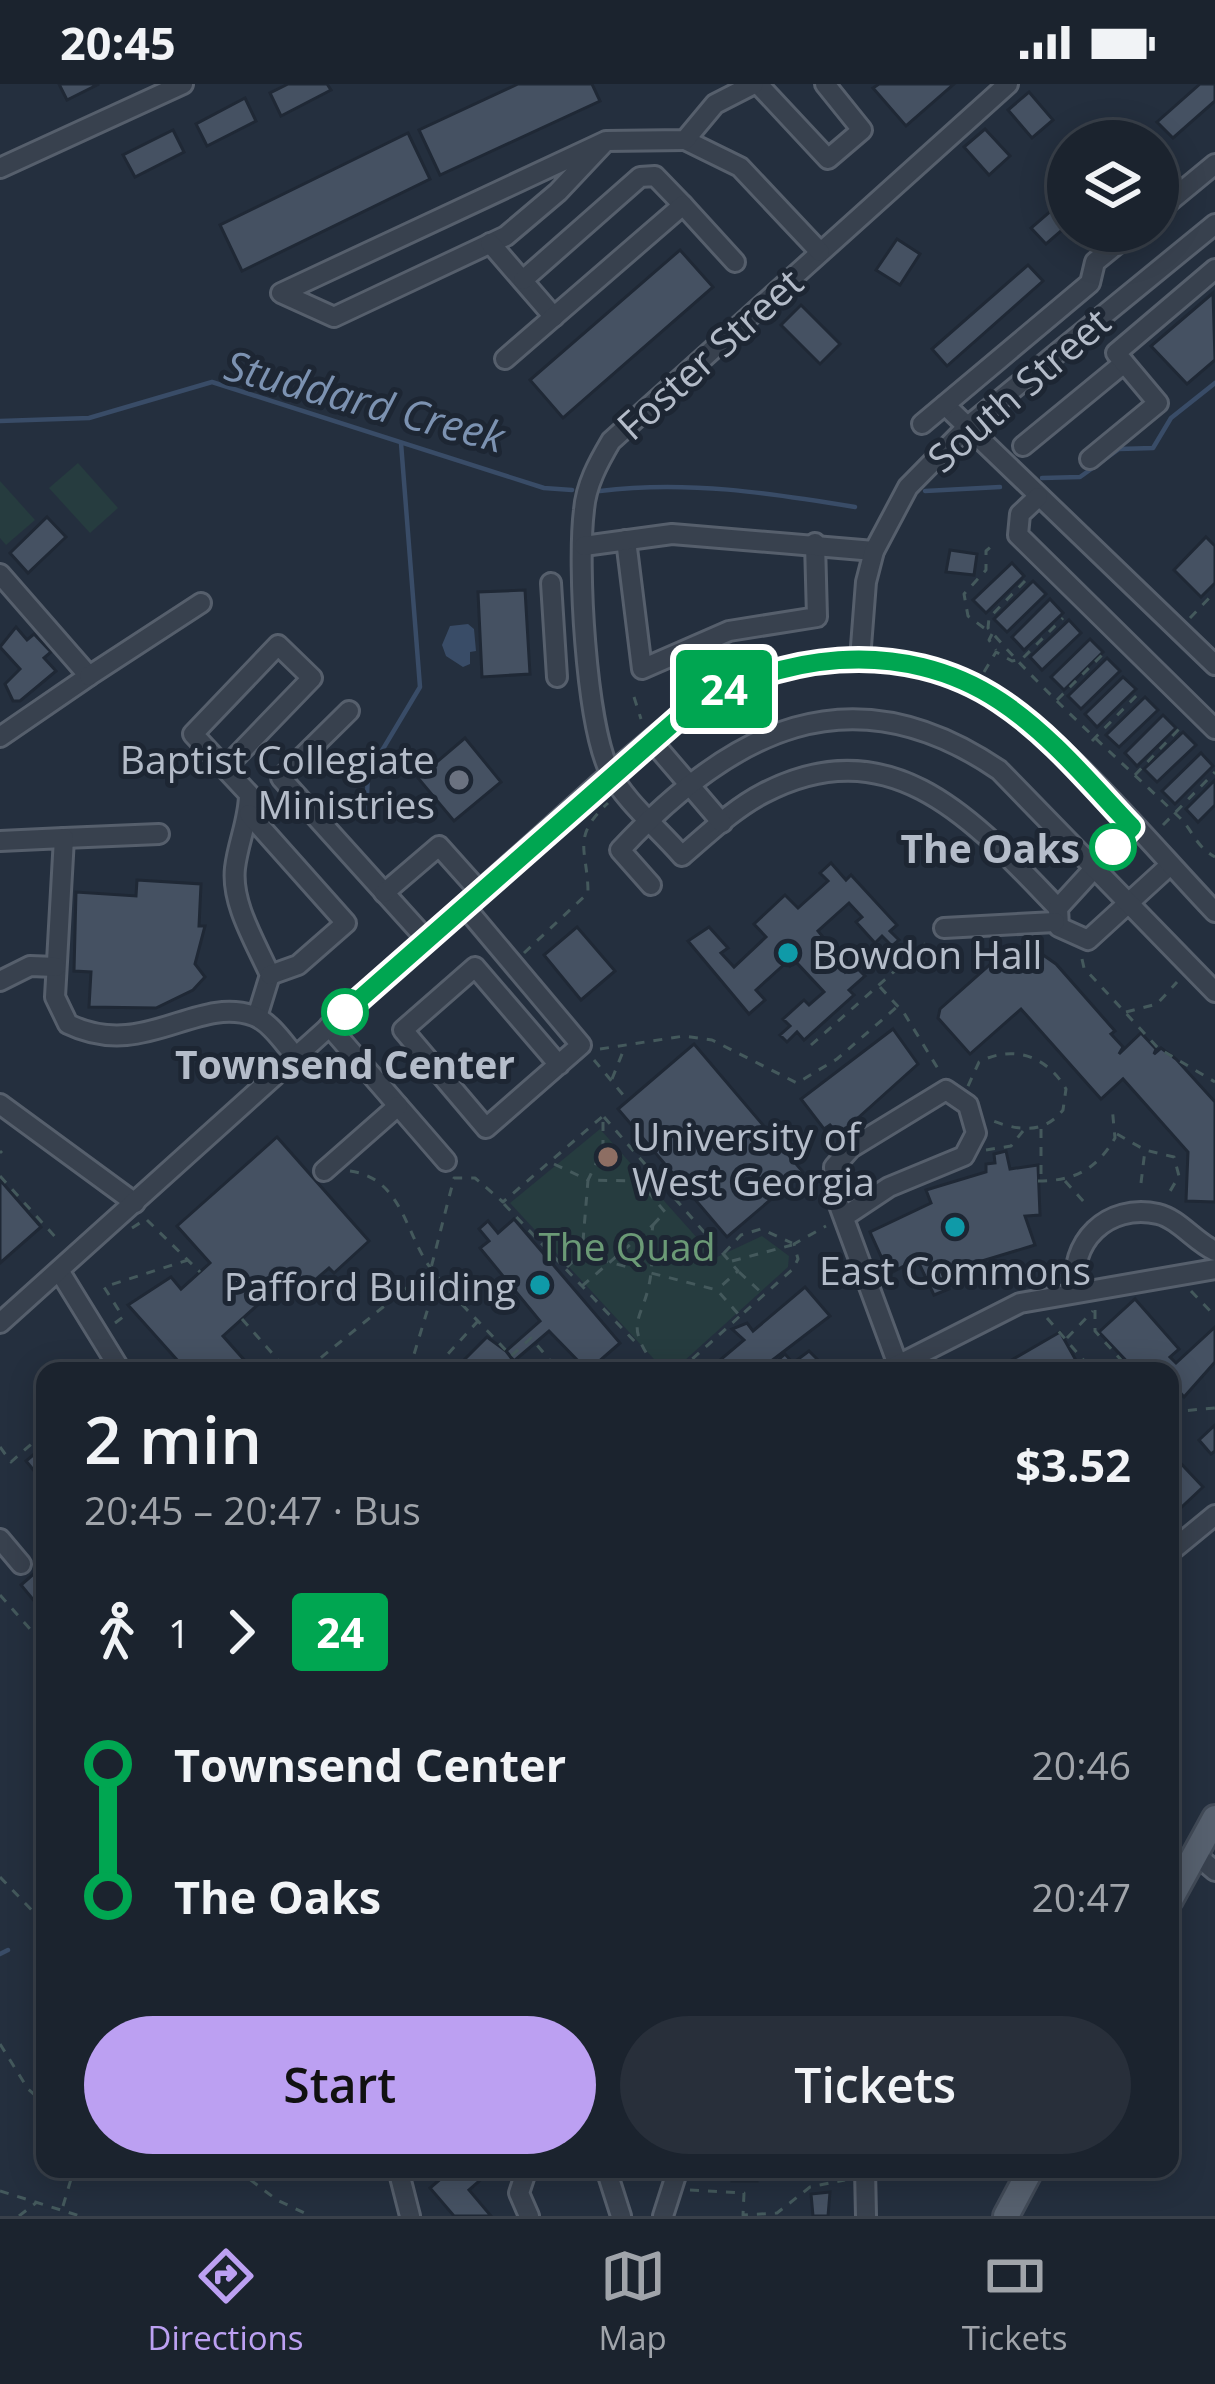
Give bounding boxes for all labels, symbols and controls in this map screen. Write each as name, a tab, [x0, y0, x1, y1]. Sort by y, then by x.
text: 20:45	[60, 12, 176, 73]
map controls	[1047, 120, 1179, 252]
button: layers	[1047, 120, 1179, 252]
street label: Foster Street	[605, 255, 813, 451]
street label: South Street	[915, 295, 1121, 483]
water label: Studdard Creek	[219, 335, 512, 465]
line badge: 24	[670, 650, 778, 728]
text: 24	[700, 660, 748, 717]
place label: Baptist Collegiate Ministries	[120, 732, 435, 830]
marker: Baptist Collegiate Ministries	[446, 767, 472, 793]
place label: The Oaks	[900, 821, 1080, 874]
marker: The Oaks	[1091, 825, 1135, 869]
place label: Bowdon Hall	[812, 927, 1042, 980]
marker: Bowdon Hall	[775, 940, 801, 966]
marker: Townsend Center	[323, 990, 367, 1034]
place label: Townsend Center	[175, 1037, 515, 1090]
place label: University of West Georgia	[632, 1109, 875, 1207]
marker: University of West Georgia	[595, 1144, 621, 1170]
marker: East Commons	[942, 1214, 968, 1240]
park label: The Quad	[538, 1219, 716, 1272]
place label: East Commons	[819, 1243, 1091, 1296]
place label: Pafford Building	[224, 1259, 516, 1312]
marker: Pafford Building	[527, 1272, 553, 1298]
text: 2 min	[84, 1393, 262, 1483]
text: $3.52	[1015, 1434, 1131, 1495]
text: 20:45 – 20:47 · Bus	[84, 1483, 421, 1536]
icon: walk	[84, 1599, 150, 1665]
icon: forward	[208, 1599, 274, 1665]
text: 24	[316, 1603, 364, 1660]
text: 1	[168, 1606, 190, 1659]
text: Townsend Center	[174, 1734, 566, 1795]
text: 20:46	[1032, 1738, 1131, 1791]
text: The Oaks	[174, 1866, 381, 1927]
text: 20:47	[1032, 1870, 1131, 1923]
button: Start	[84, 2016, 596, 2154]
button: Tickets	[620, 2016, 1131, 2154]
tab: Directions	[148, 2243, 304, 2360]
tab: Map	[599, 2243, 667, 2360]
tab: Tickets	[962, 2243, 1067, 2360]

